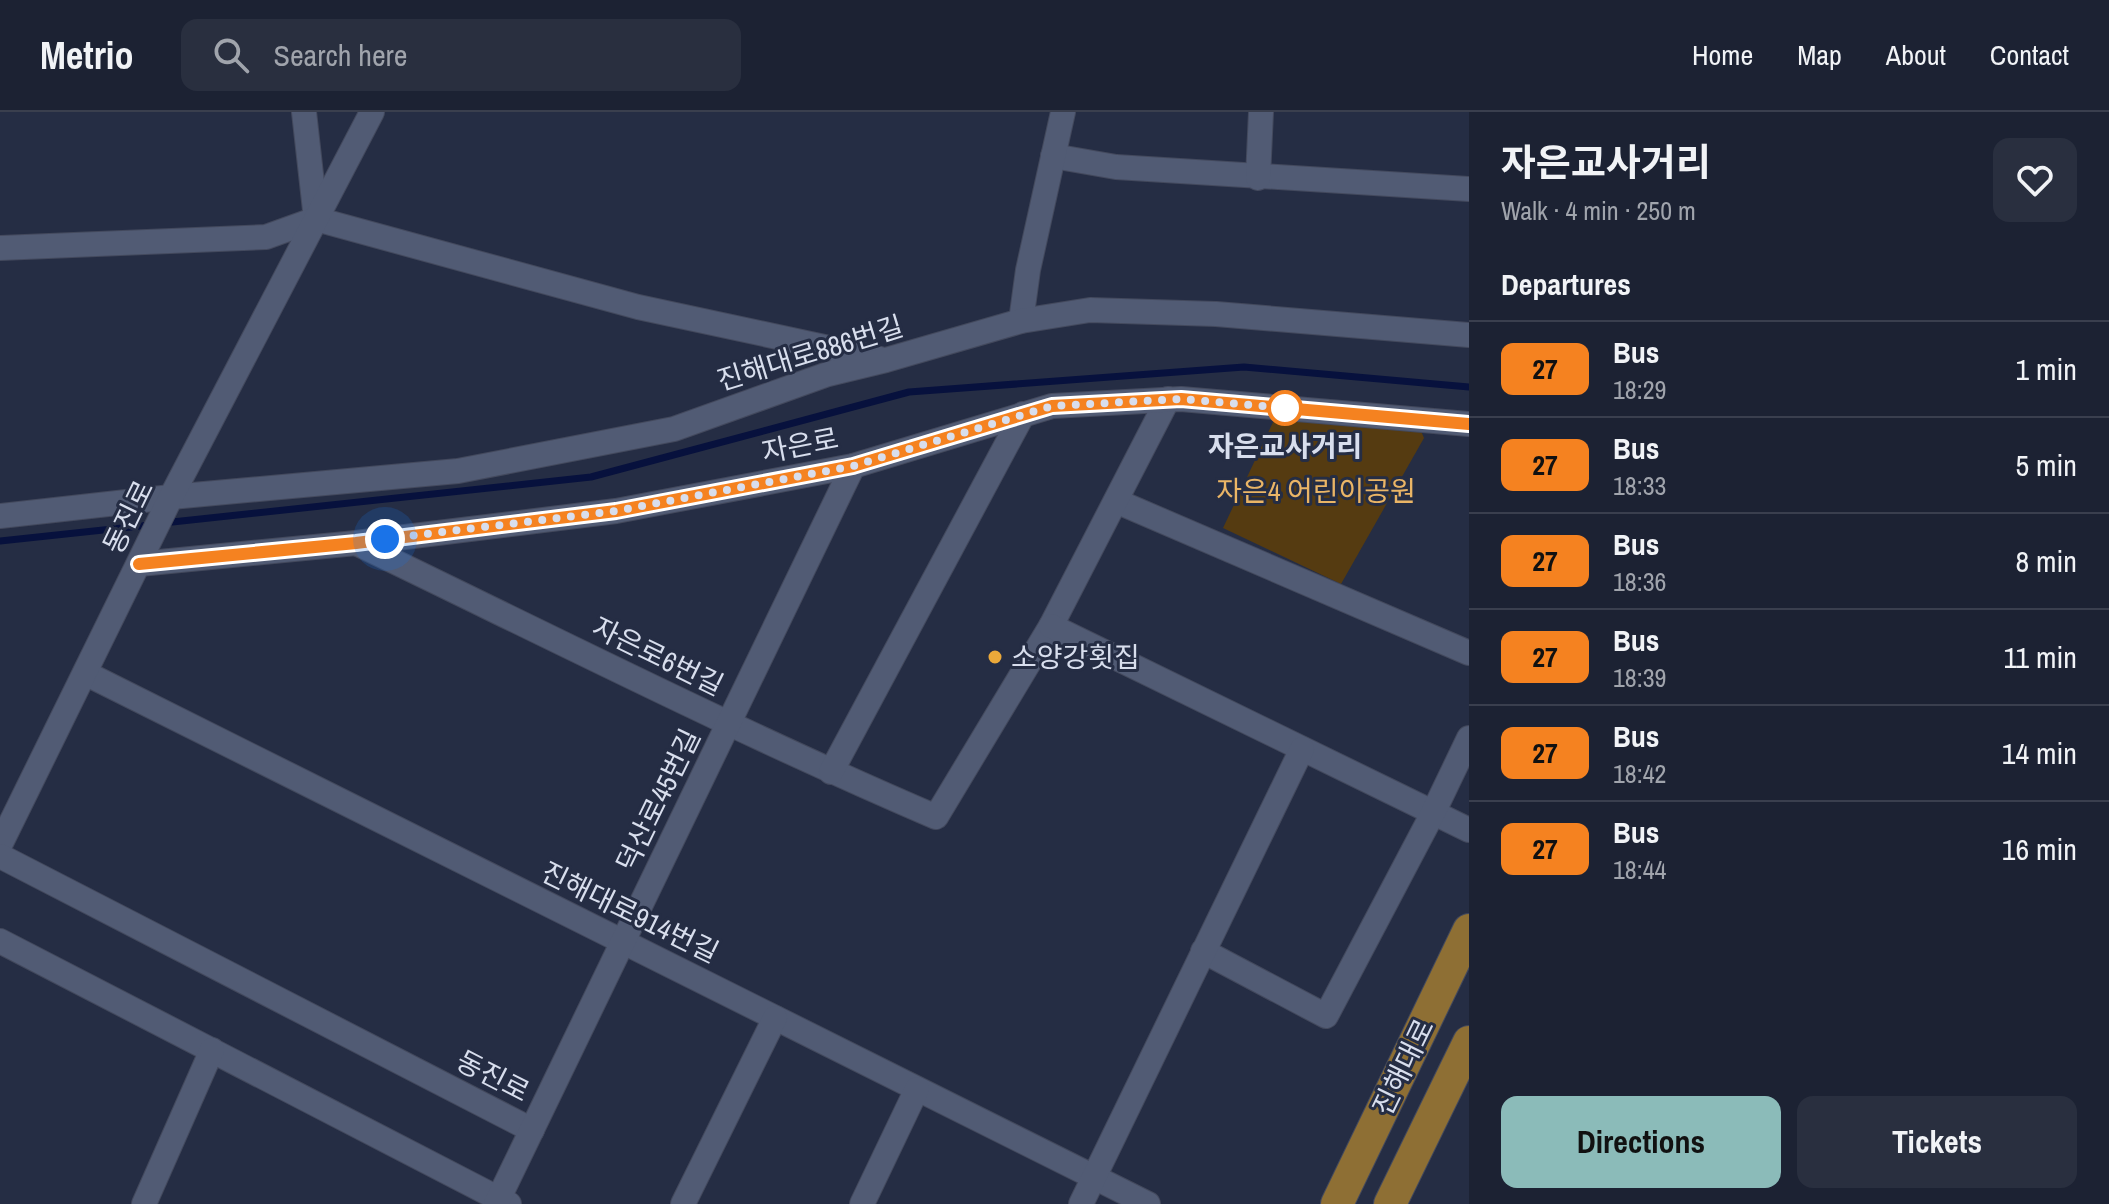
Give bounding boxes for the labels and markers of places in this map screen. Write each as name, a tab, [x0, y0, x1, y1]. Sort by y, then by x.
marker: 자은교사거리	[1268, 391, 1302, 425]
place label: 자은교사거리	[1208, 427, 1362, 465]
place label: 소양강횟집	[1011, 638, 1140, 676]
marker: 소양강횟집	[986, 648, 1004, 666]

